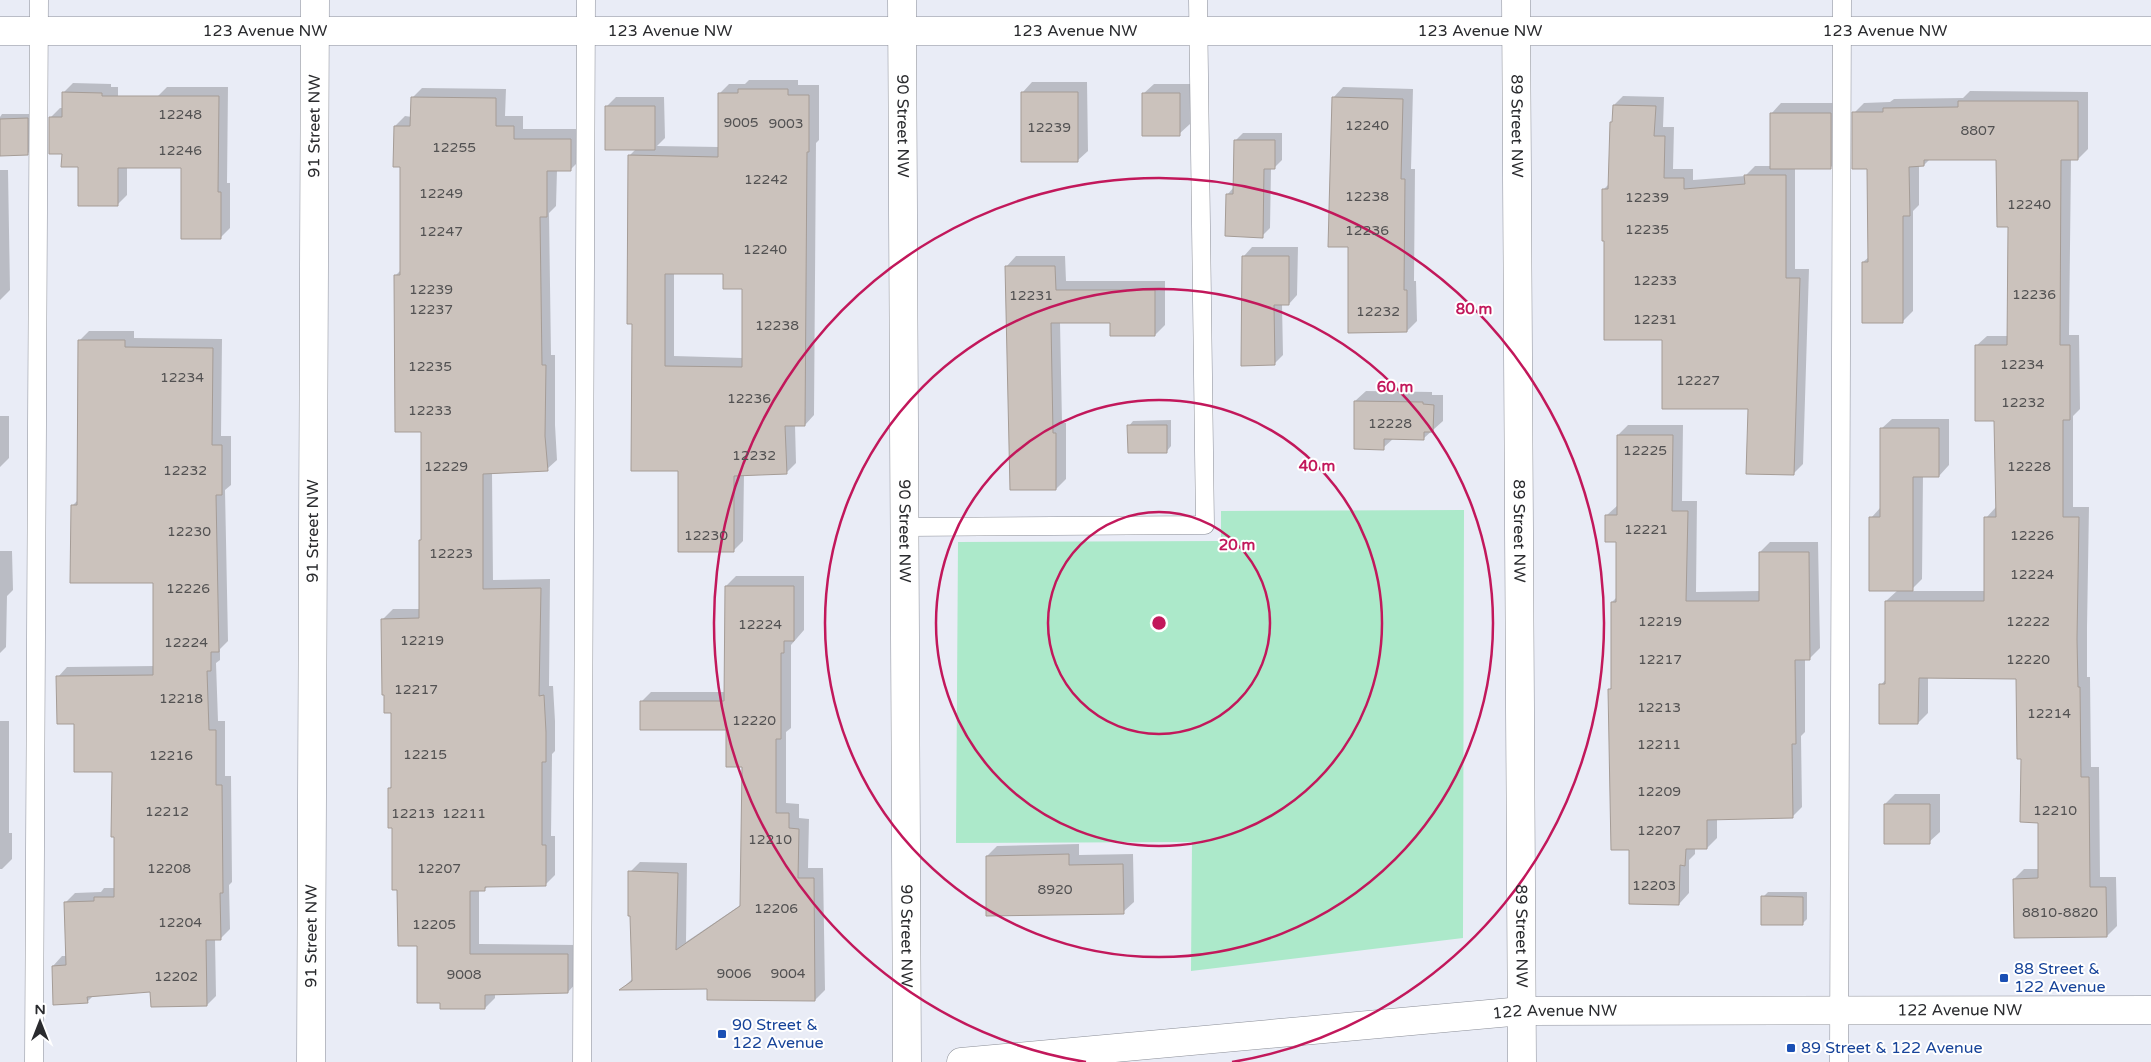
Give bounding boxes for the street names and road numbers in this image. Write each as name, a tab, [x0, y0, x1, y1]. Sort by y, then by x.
street label: 123 Avenue NW	[203, 21, 327, 41]
street label: 123 Avenue NW	[608, 21, 732, 41]
street label: 123 Avenue NW	[1013, 21, 1137, 41]
street label: 123 Avenue NW	[1418, 21, 1542, 41]
street label: 123 Avenue NW	[1823, 21, 1947, 41]
street label: 91 Street NW	[304, 74, 325, 178]
street label: 90 Street NW	[892, 74, 913, 178]
street label: 89 Street NW	[1506, 74, 1527, 178]
street label: 91 Street NW	[303, 479, 323, 583]
street label: 90 Street NW	[894, 479, 915, 583]
street label: 89 Street NW	[1509, 479, 1529, 583]
street label: 91 Street NW	[301, 884, 322, 988]
street label: 90 Street NW	[896, 884, 917, 988]
street label: 89 Street NW	[1511, 884, 1532, 988]
street label: 122 Avenue NW	[1897, 1000, 2022, 1020]
street label: 122 Avenue NW	[1491, 1001, 1617, 1024]

